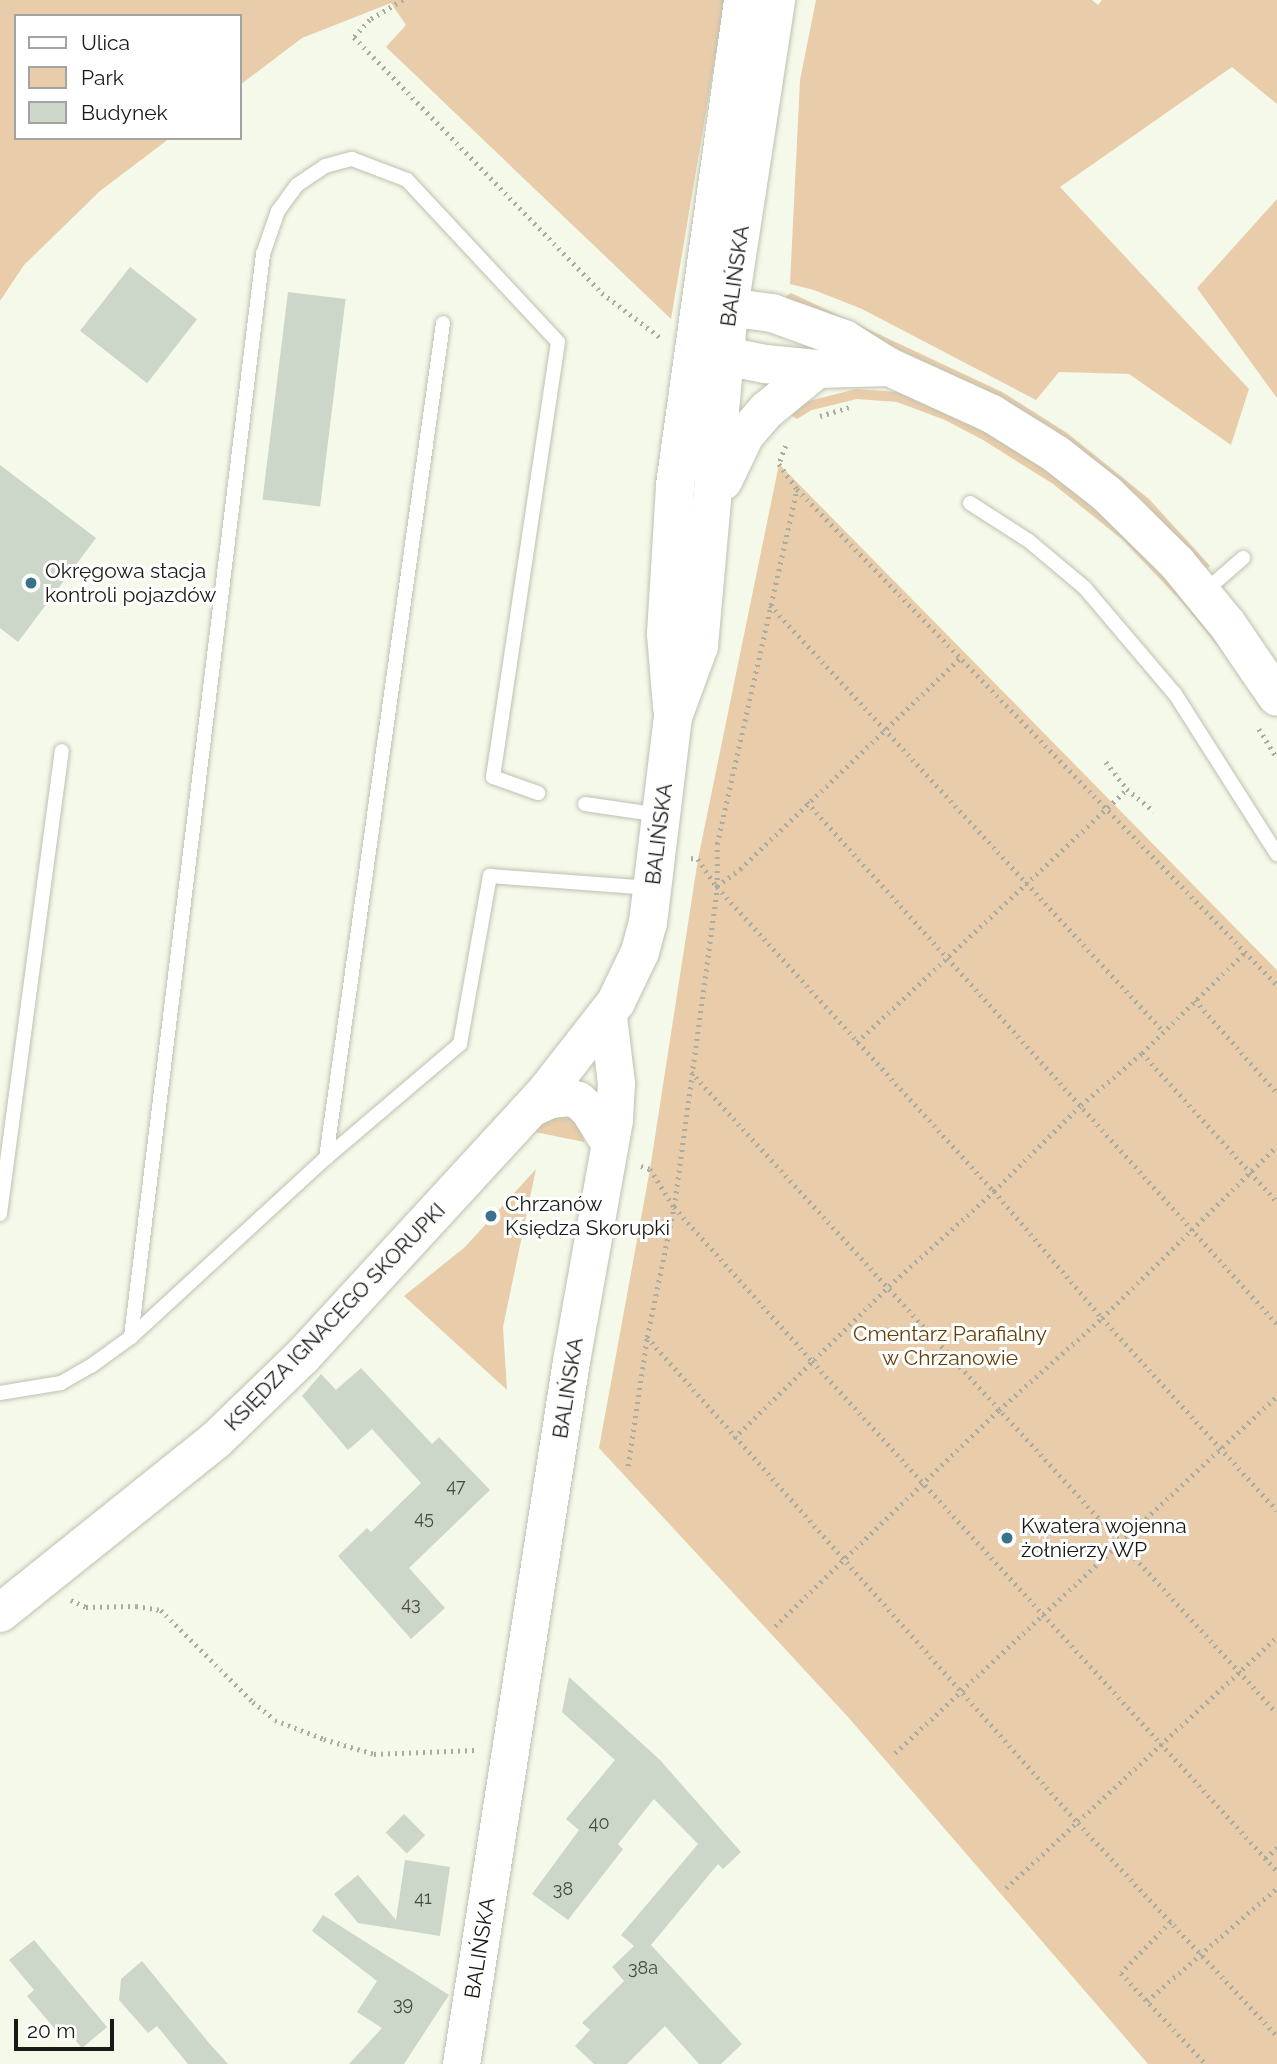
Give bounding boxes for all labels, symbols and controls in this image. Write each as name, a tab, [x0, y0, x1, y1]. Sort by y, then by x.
legend	[14, 14, 242, 140]
text: Ulica	[81, 30, 130, 55]
text: Park	[81, 65, 124, 90]
text: Budynek	[81, 100, 168, 125]
street label: BALIŃSKA	[715, 224, 755, 328]
place label: Okręgowa stacja kontroli pojazdów	[45, 558, 216, 608]
marker: Okręgowa stacja kontroli pojazdów	[23, 575, 39, 591]
street label: BALIŃSKA	[640, 782, 678, 886]
place label: Chrzanów Księdza Skorupki	[505, 1191, 670, 1241]
street label: KSIĘDZA IGNACEGO SKORUPKI	[219, 1198, 451, 1436]
marker: Chrzanów Księdza Skorupki	[483, 1208, 499, 1224]
park label: Cmentarz Parafialny w Chrzanowie	[853, 1321, 1047, 1371]
street label: BALIŃSKA	[548, 1336, 588, 1440]
house number: 47	[446, 1475, 466, 1497]
house number: 45	[414, 1507, 434, 1529]
place label: Kwatera wojenna żołnierzy WP	[1021, 1513, 1187, 1563]
marker: Kwatera wojenna żołnierzy WP	[999, 1530, 1015, 1546]
house number: 43	[401, 1593, 421, 1615]
house number: 40	[589, 1812, 609, 1834]
house number: 38	[553, 1878, 573, 1900]
house number: 41	[414, 1887, 432, 1909]
street label: BALIŃSKA	[460, 1896, 500, 2000]
house number: 38a	[628, 1957, 658, 1979]
house number: 39	[393, 1993, 413, 2015]
scale bar	[18, 2004, 117, 2048]
text: 20 m	[27, 2018, 75, 2043]

